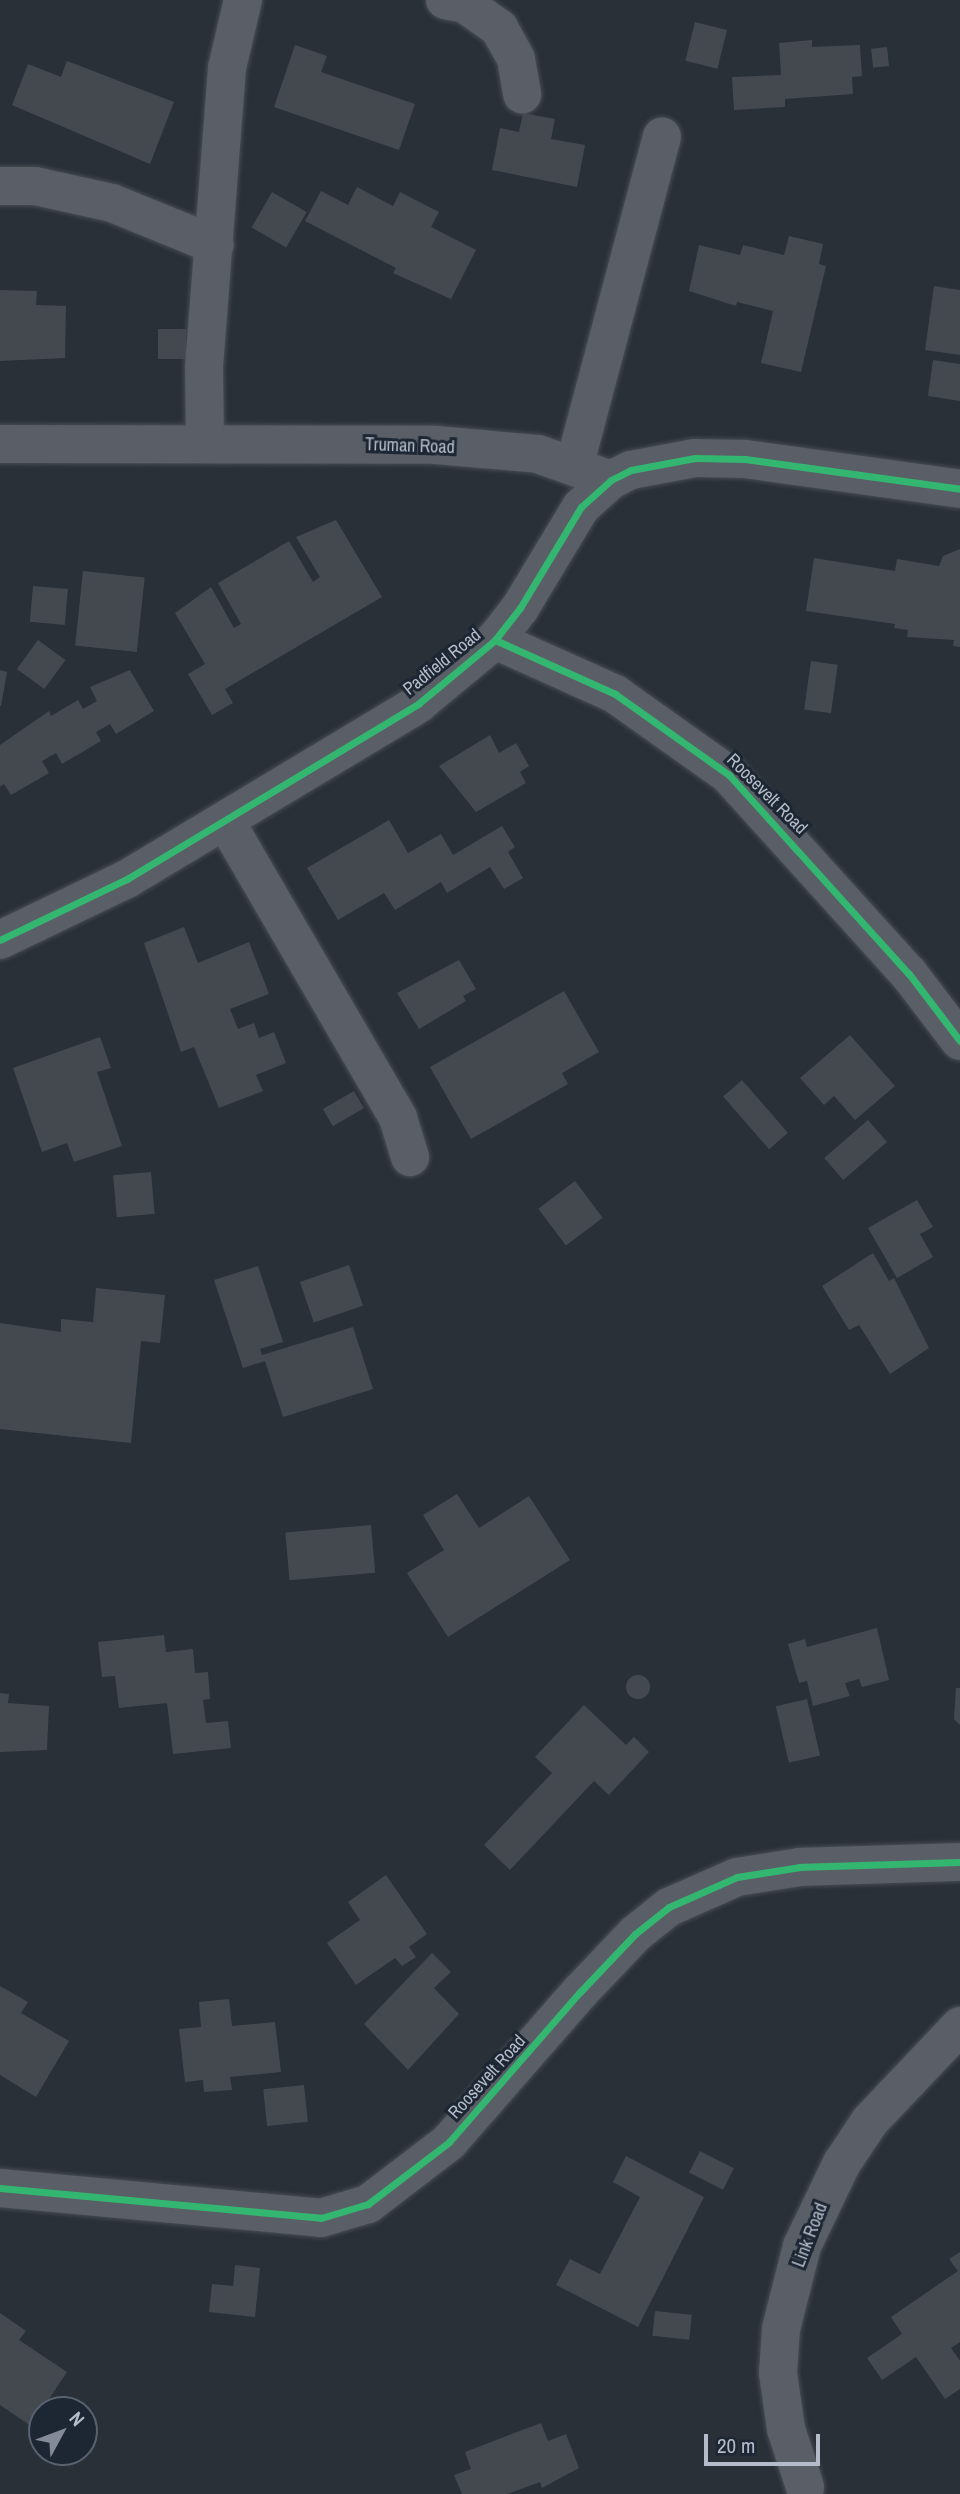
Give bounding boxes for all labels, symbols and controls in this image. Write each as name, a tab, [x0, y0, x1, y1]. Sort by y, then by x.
street label: Truman Road	[365, 434, 455, 458]
street label: Padfield Road	[399, 624, 485, 700]
street label: Roosevelt Road	[722, 749, 812, 839]
street label: Roosevelt Road	[444, 2031, 530, 2123]
street label: Link Road	[788, 2200, 832, 2270]
north arrow	[28, 2396, 98, 2466]
text: N	[64, 2406, 91, 2431]
scale bar	[708, 2420, 824, 2464]
text: 20 m	[717, 2431, 755, 2460]

